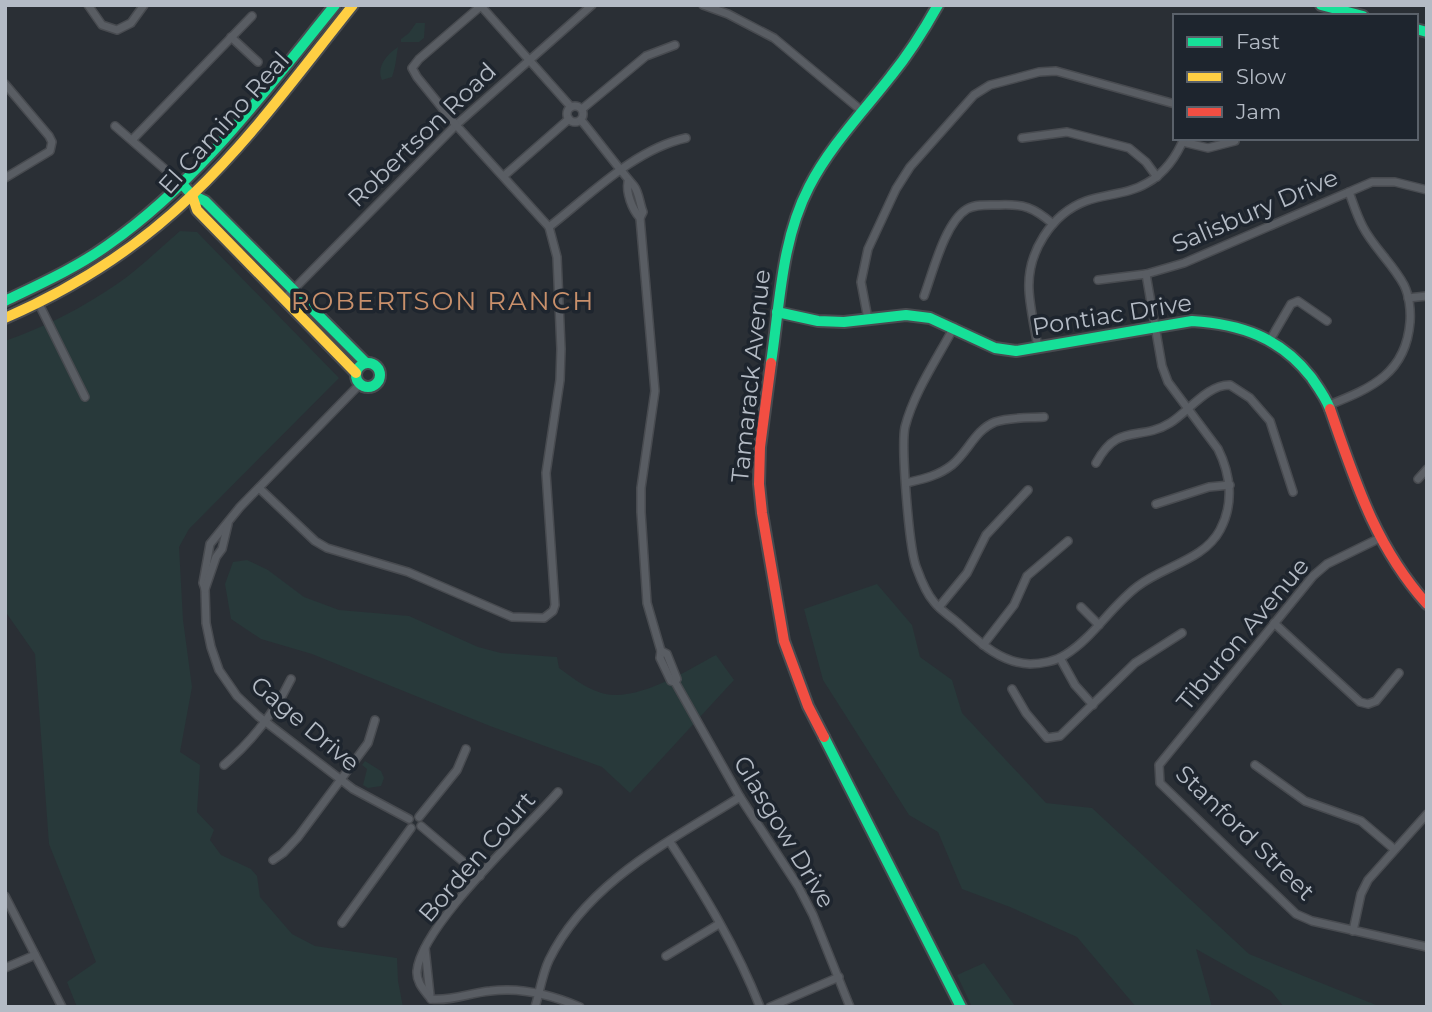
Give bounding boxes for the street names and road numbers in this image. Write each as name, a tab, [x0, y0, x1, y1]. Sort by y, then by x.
street label: El Camino Real	[152, 46, 295, 200]
street label: Robertson Road	[341, 57, 502, 213]
street label: Salisbury Drive	[1167, 162, 1342, 259]
street label: Tamarack Avenue	[725, 268, 776, 484]
street label: Pontiac Drive	[1030, 288, 1194, 341]
street label: Tiburon Avenue	[1170, 552, 1315, 716]
street label: Gage Drive	[245, 670, 366, 777]
street label: Glasgow Drive	[728, 750, 841, 913]
street label: Stanford Street	[1170, 759, 1321, 906]
street label: Borden Court	[412, 785, 541, 928]

